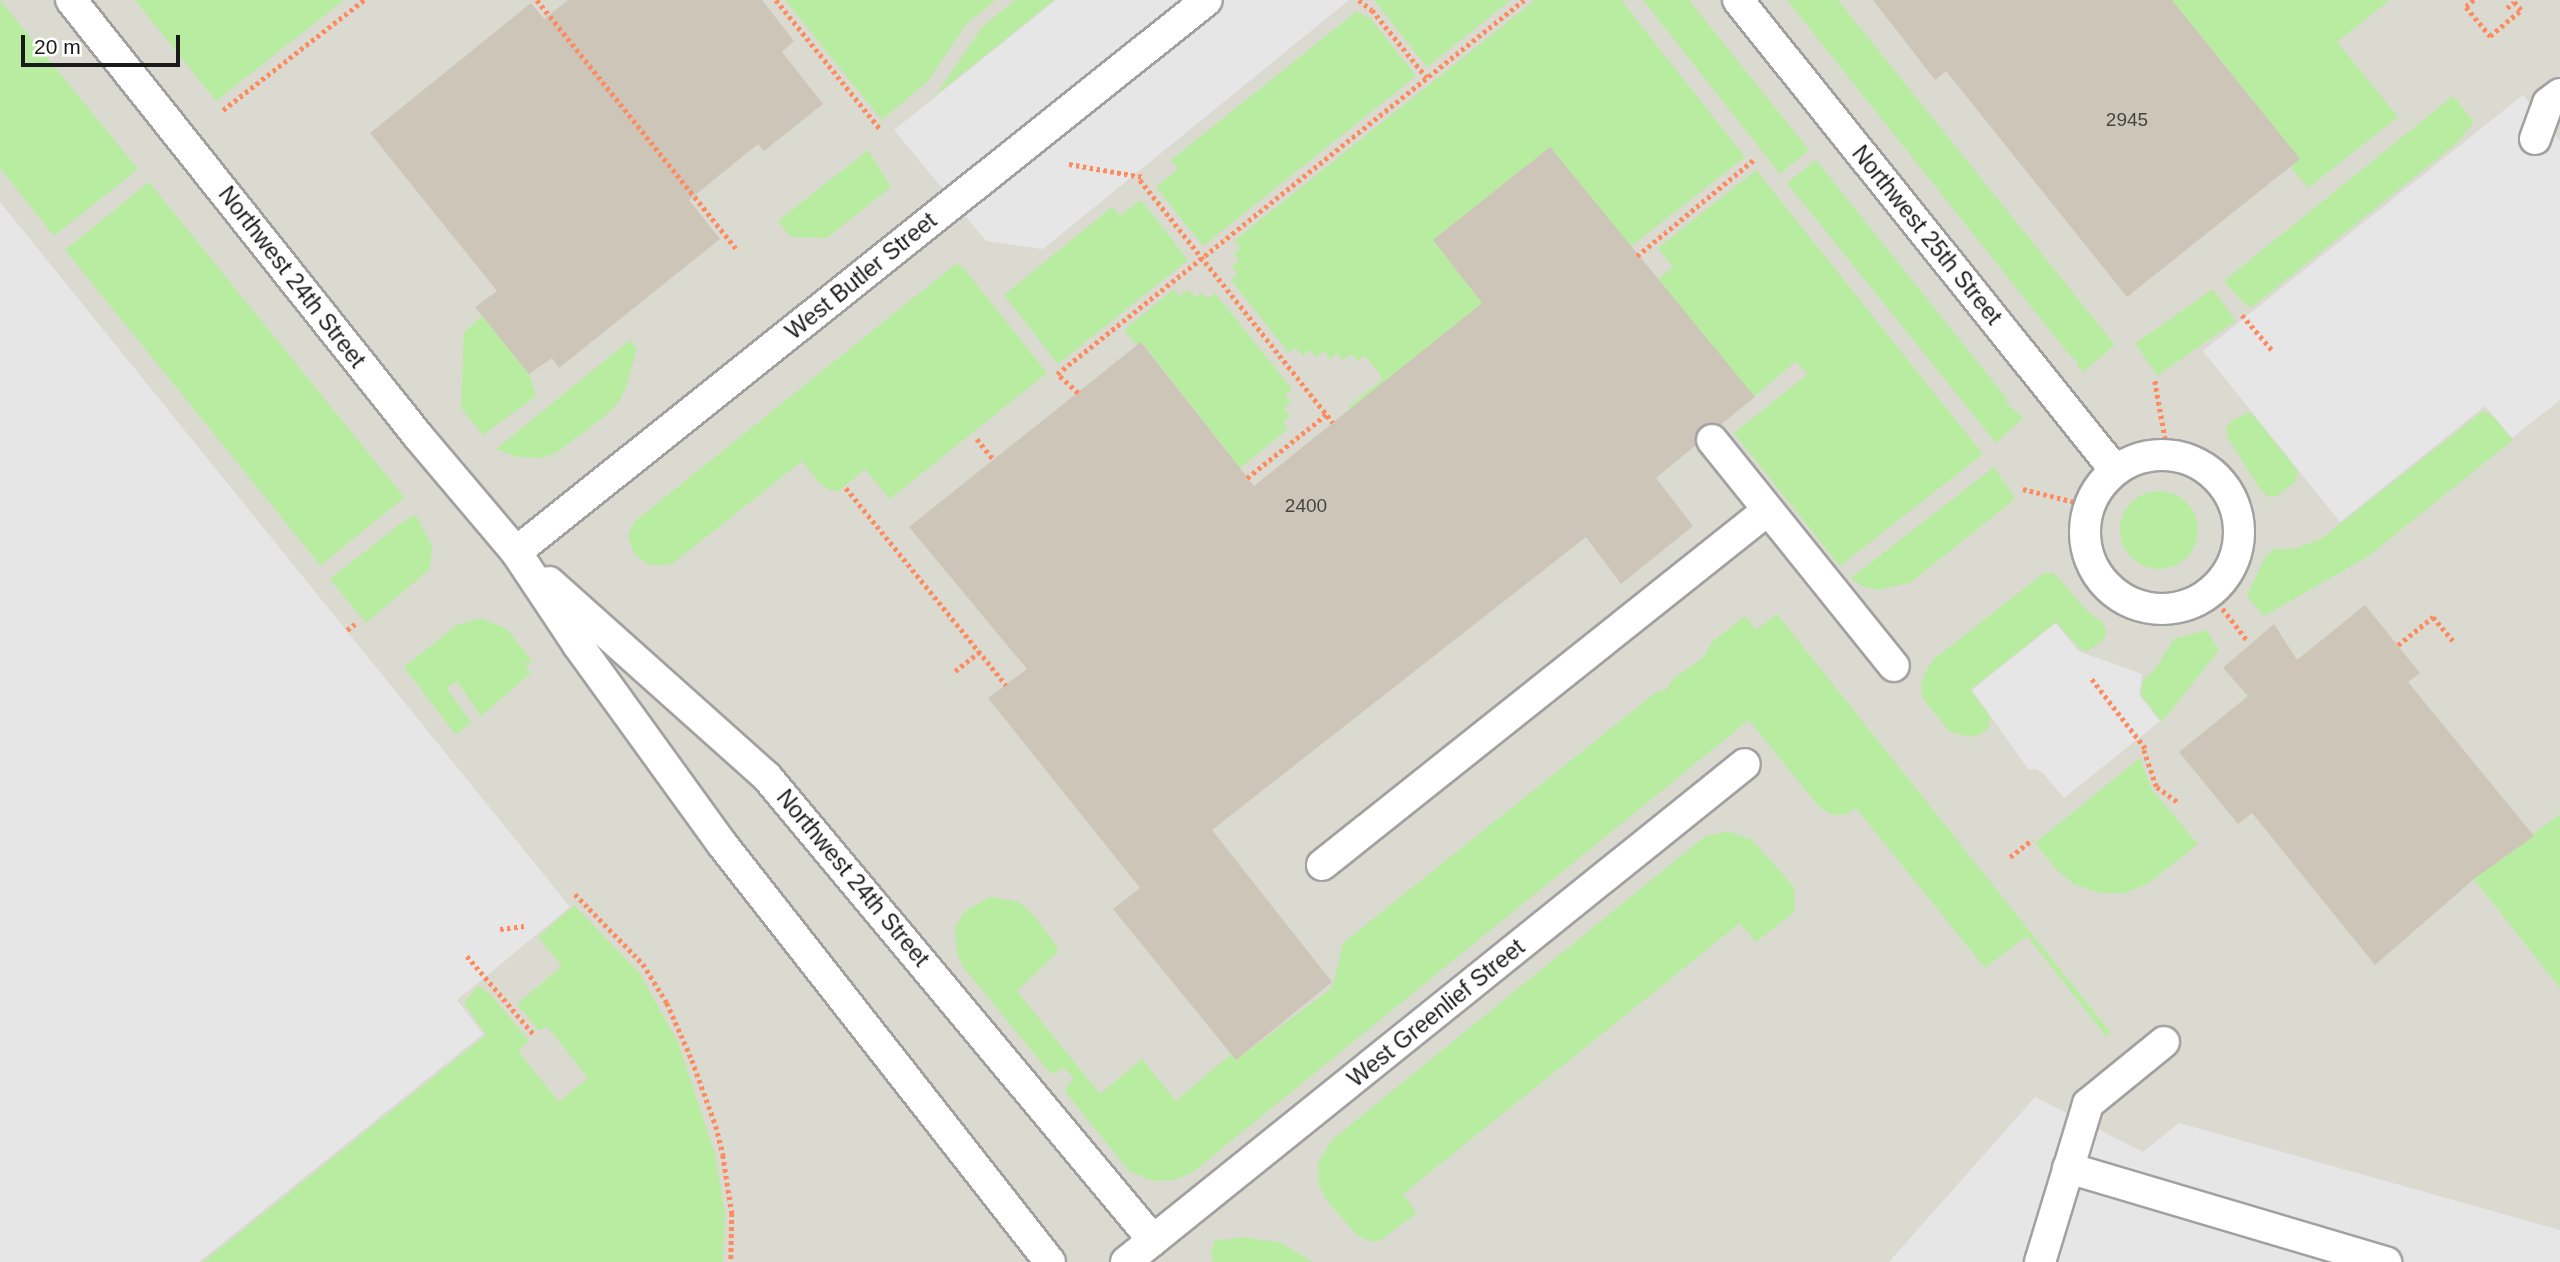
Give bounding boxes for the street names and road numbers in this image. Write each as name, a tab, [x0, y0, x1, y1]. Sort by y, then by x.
street label: Northwest 25th Street	[1846, 140, 2008, 330]
street label: Northwest 24th Street	[213, 181, 371, 373]
street label: West Butler Street	[780, 207, 942, 345]
street label: Northwest 24th Street	[771, 784, 935, 972]
street label: West Greenlief Street	[1342, 933, 1530, 1093]

